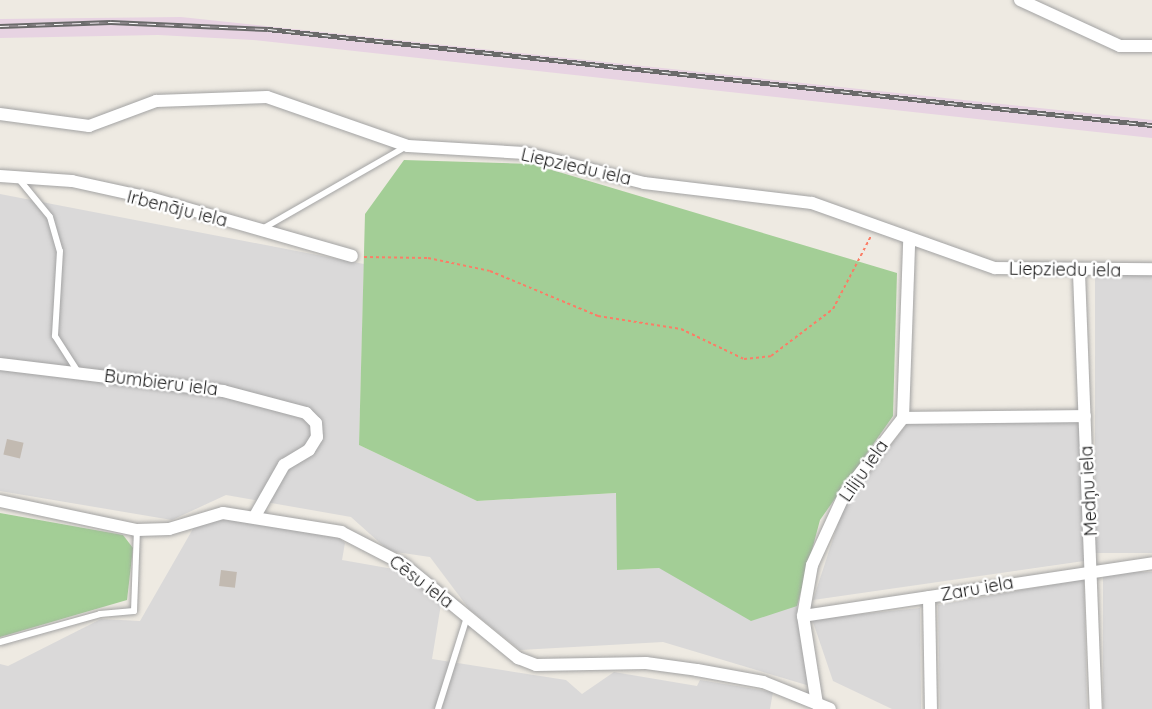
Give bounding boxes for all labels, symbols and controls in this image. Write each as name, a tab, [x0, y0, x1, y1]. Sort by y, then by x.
street label: Liepziedu iela	[519, 144, 633, 190]
street label: Irbenāju iela	[124, 186, 230, 232]
street label: Liepziedu iela	[1009, 258, 1121, 282]
street label: Bumbieru iela	[103, 365, 219, 401]
street label: Liliju iela	[835, 436, 893, 506]
street label: Medņu iela	[1076, 445, 1102, 537]
street label: Cēsu iela	[385, 551, 457, 613]
street label: Zaru iela	[939, 572, 1015, 606]

